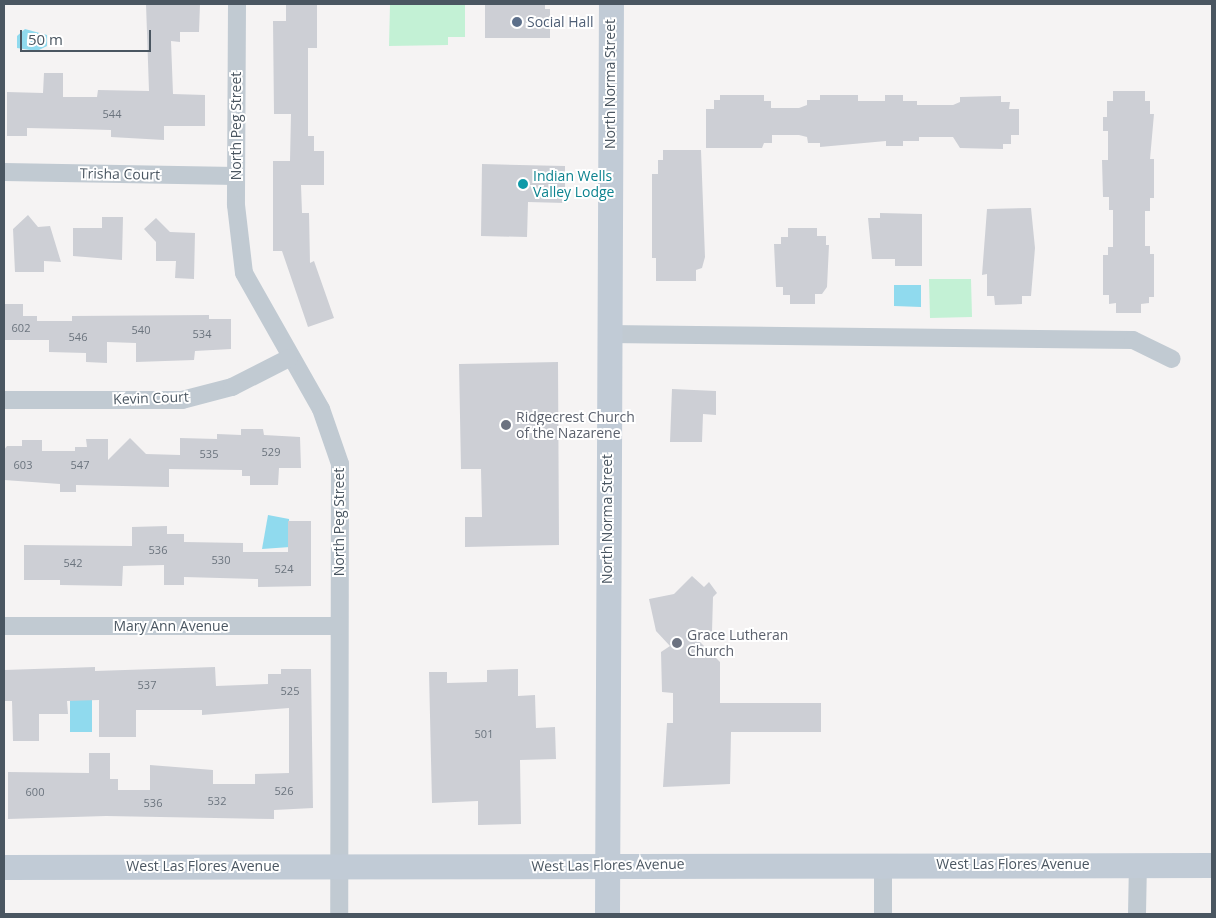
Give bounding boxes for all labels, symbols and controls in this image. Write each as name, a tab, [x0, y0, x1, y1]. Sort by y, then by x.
place label: Social Hall	[527, 14, 593, 30]
marker: Social Hall	[511, 16, 523, 28]
street label: North Norma Street	[602, 19, 618, 149]
scale bar	[22, 20, 154, 52]
text: 50 m	[28, 29, 63, 49]
street label: North Peg Street	[228, 72, 244, 180]
house number: 544	[103, 107, 121, 121]
street label: Trisha Court	[80, 165, 160, 183]
place label: Indian Wells Valley Lodge	[533, 168, 614, 200]
marker: Indian Wells Valley Lodge	[517, 178, 529, 190]
house number: 602	[12, 321, 30, 335]
house number: 540	[132, 323, 150, 337]
house number: 534	[193, 327, 211, 341]
house number: 546	[69, 330, 87, 344]
street label: Kevin Court	[113, 388, 189, 408]
place label: Ridgecrest Church of the Nazarene	[516, 409, 635, 442]
marker: Ridgecrest Church of the Nazarene	[500, 419, 512, 431]
house number: 529	[262, 445, 280, 459]
house number: 535	[200, 447, 218, 461]
street label: North Norma Street	[599, 454, 615, 584]
house number: 603	[14, 458, 32, 472]
house number: 547	[71, 458, 89, 472]
street label: North Peg Street	[331, 468, 347, 576]
house number: 536	[149, 543, 167, 557]
house number: 530	[212, 553, 230, 567]
house number: 542	[64, 556, 82, 570]
house number: 524	[275, 562, 293, 576]
street label: Mary Ann Avenue	[113, 618, 229, 634]
place label: Grace Lutheran Church	[687, 627, 788, 660]
marker: Grace Lutheran Church	[671, 637, 683, 649]
house number: 537	[138, 678, 156, 692]
house number: 525	[281, 684, 299, 698]
house number: 501	[475, 727, 493, 741]
house number: 526	[275, 784, 293, 798]
house number: 600	[26, 785, 44, 799]
house number: 532	[208, 794, 226, 808]
house number: 536	[144, 796, 162, 810]
street label: West Las Flores Avenue	[531, 855, 685, 875]
street label: West Las Flores Avenue	[936, 856, 1090, 872]
street label: West Las Flores Avenue	[126, 858, 280, 874]

